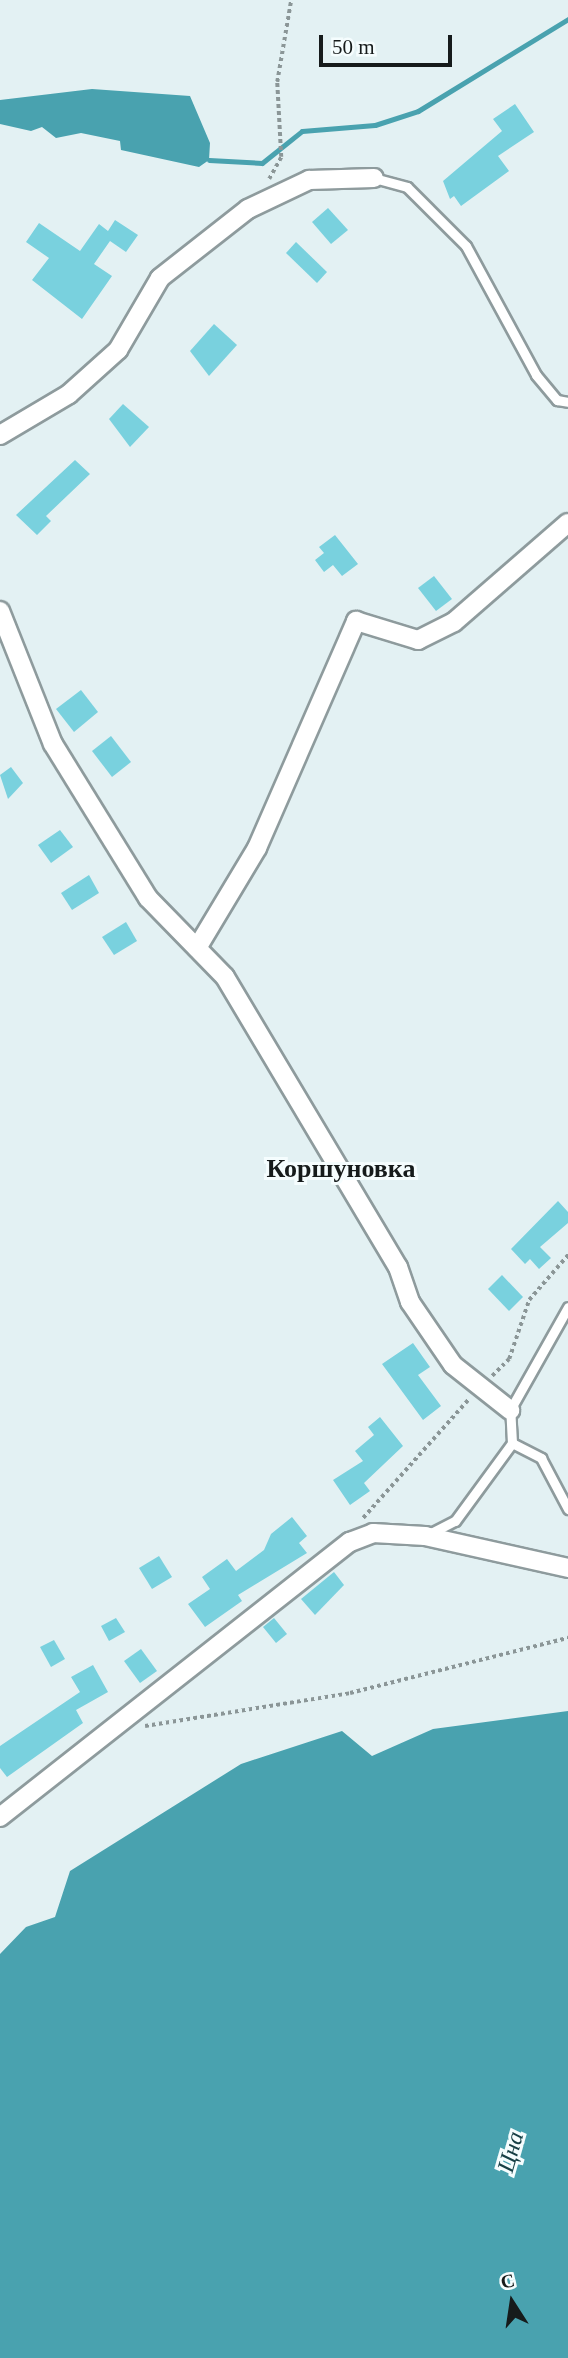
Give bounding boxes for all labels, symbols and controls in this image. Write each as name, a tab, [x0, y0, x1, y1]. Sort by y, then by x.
scale bar	[323, 21, 456, 65]
text: 50 m	[332, 35, 375, 59]
district label: Коршуновка	[267, 1153, 415, 1185]
water label: Цна	[491, 2128, 531, 2176]
north arrow	[477, 2267, 547, 2337]
text: С	[499, 2269, 516, 2293]

